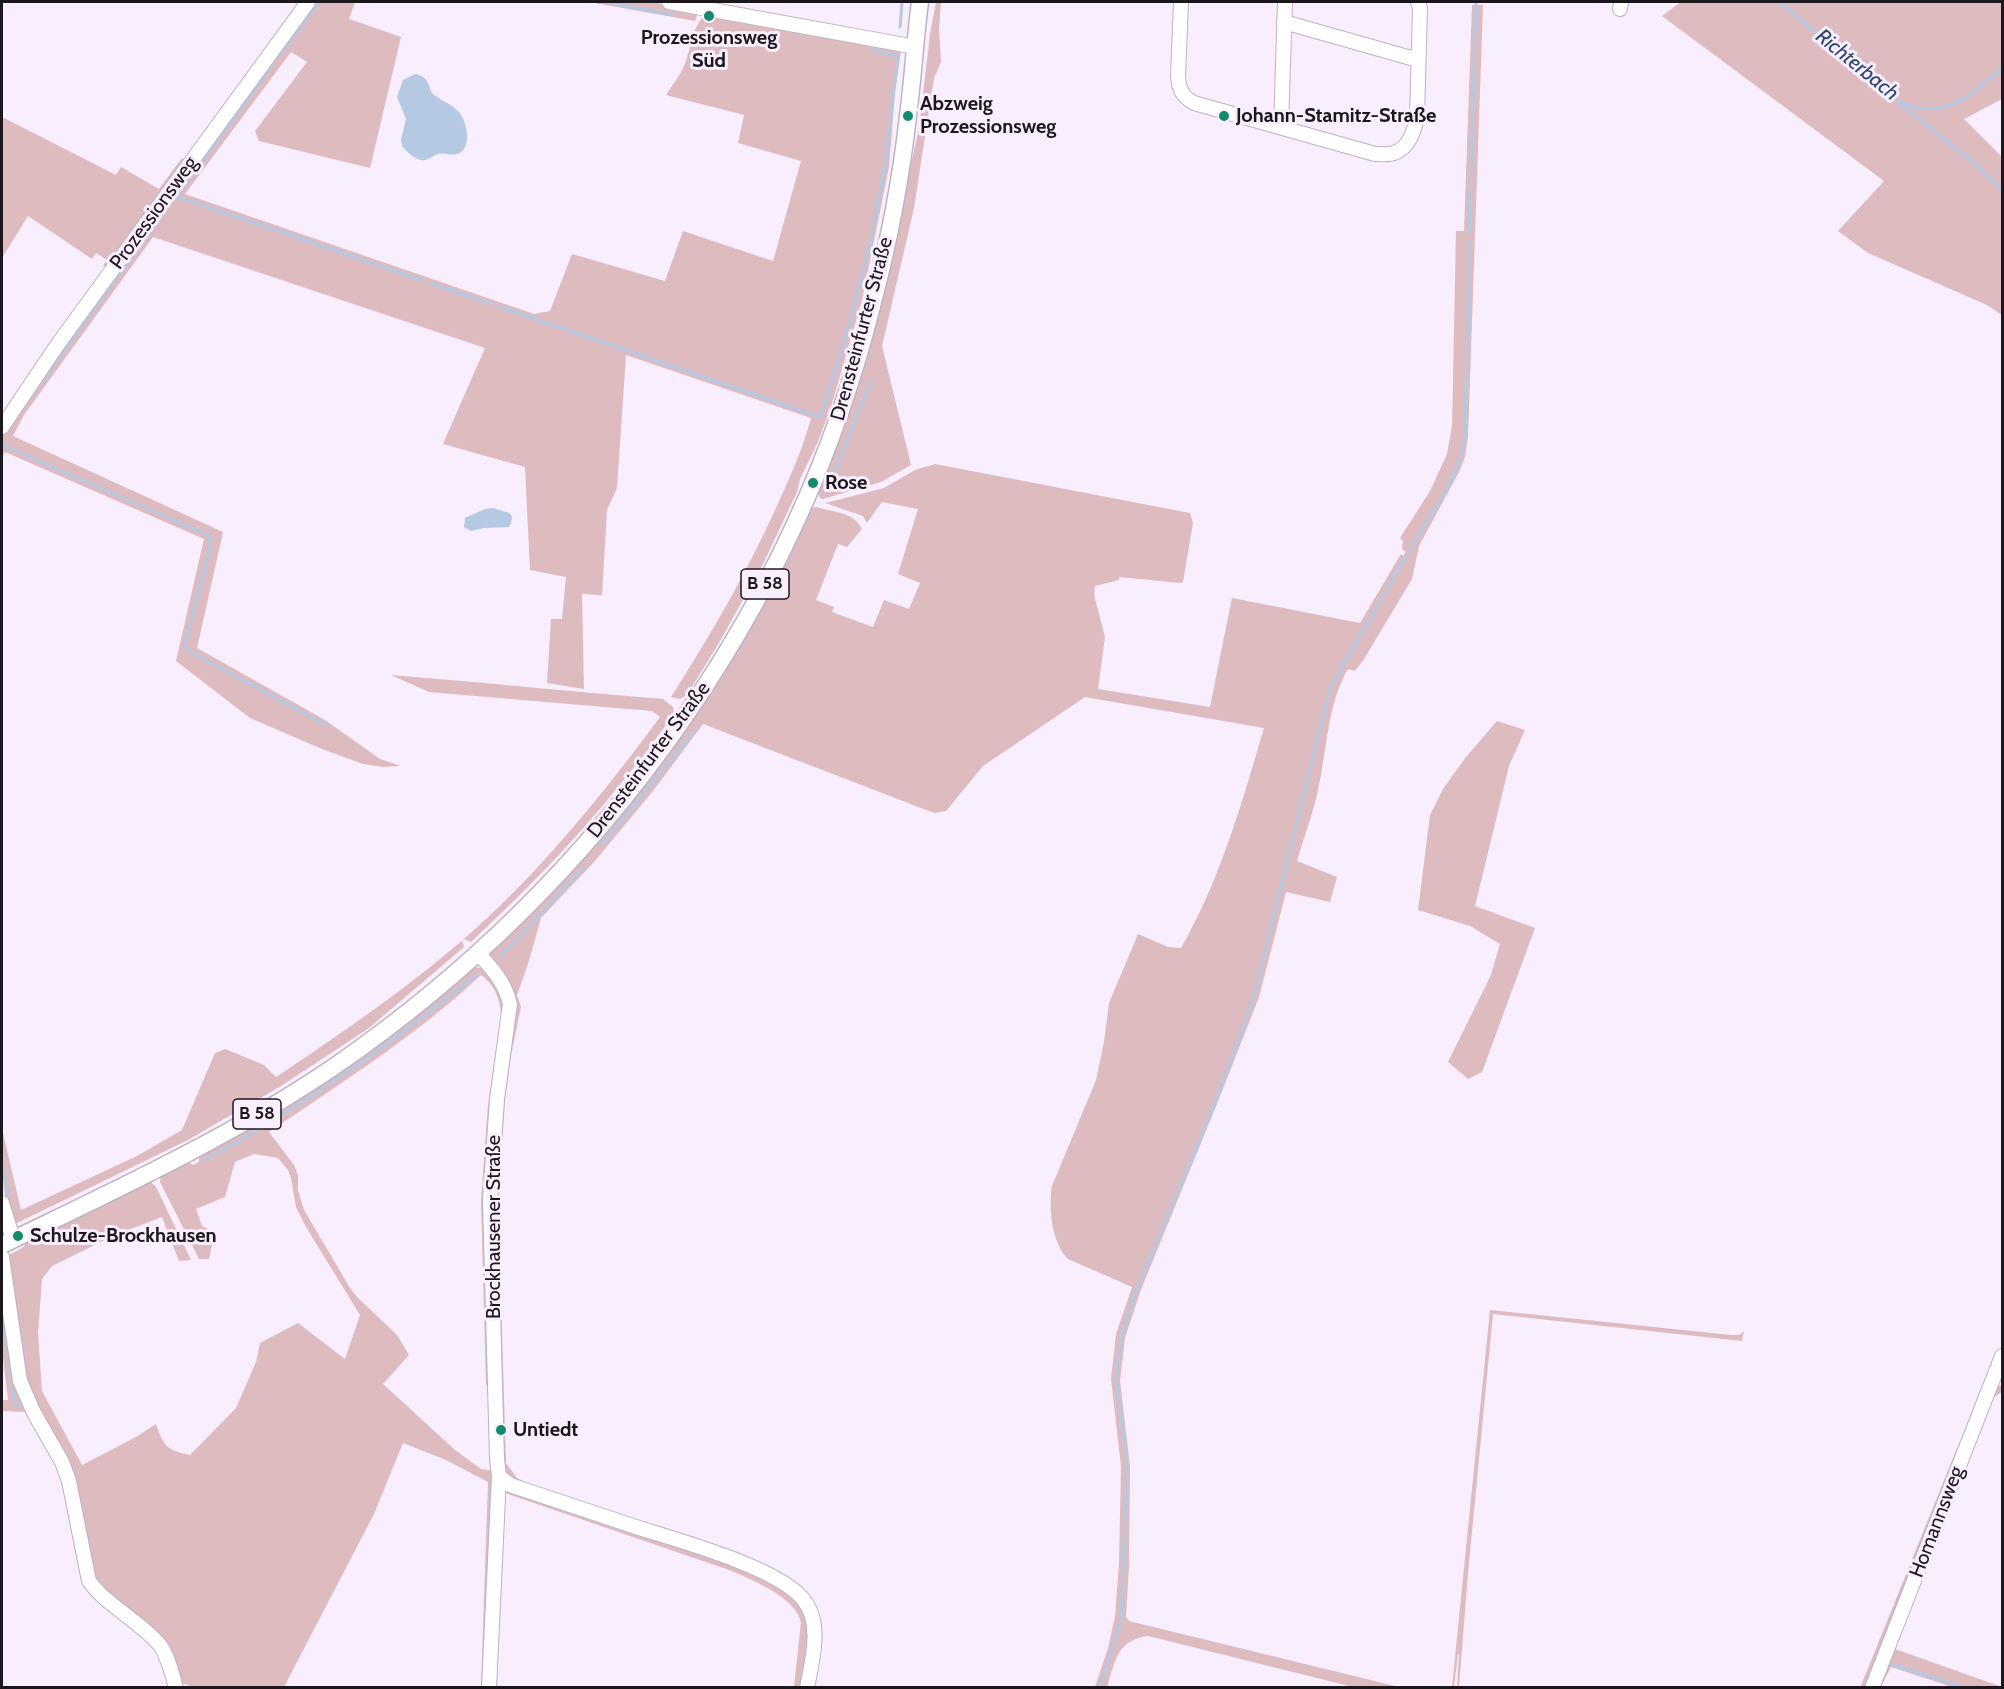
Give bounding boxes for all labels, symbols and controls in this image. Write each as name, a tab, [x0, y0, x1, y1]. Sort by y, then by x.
marker: Prozessionsweg Süd	[702, 9, 716, 23]
water label: Richterbach	[1810, 24, 1904, 106]
place label: Prozessionsweg Süd	[641, 26, 777, 73]
place label: Abzweig Prozessionsweg	[920, 92, 1056, 139]
place label: Johann-Stamitz-Straße	[1236, 104, 1436, 128]
marker: Abzweig Prozessionsweg	[901, 109, 915, 123]
marker: Johann-Stamitz-Straße	[1217, 109, 1231, 123]
street label: Prozessionsweg	[105, 152, 203, 274]
street label: Drensteinfurter Straße	[826, 235, 898, 423]
place label: Rose	[825, 471, 867, 495]
marker: Rose	[806, 476, 820, 490]
road number: B 58	[741, 569, 789, 599]
street label: Drensteinfurter Straße	[583, 677, 715, 843]
road number: B 58	[233, 1099, 281, 1129]
street label: Brockhausener Straße	[482, 1135, 506, 1319]
place label: Schulze-Brockhausen	[30, 1224, 217, 1248]
marker: Schulze-Brockhausen	[11, 1229, 25, 1243]
place label: Untiedt	[513, 1418, 578, 1442]
marker: Untiedt	[494, 1423, 508, 1437]
street label: Homannsweg	[1905, 1463, 1969, 1581]

